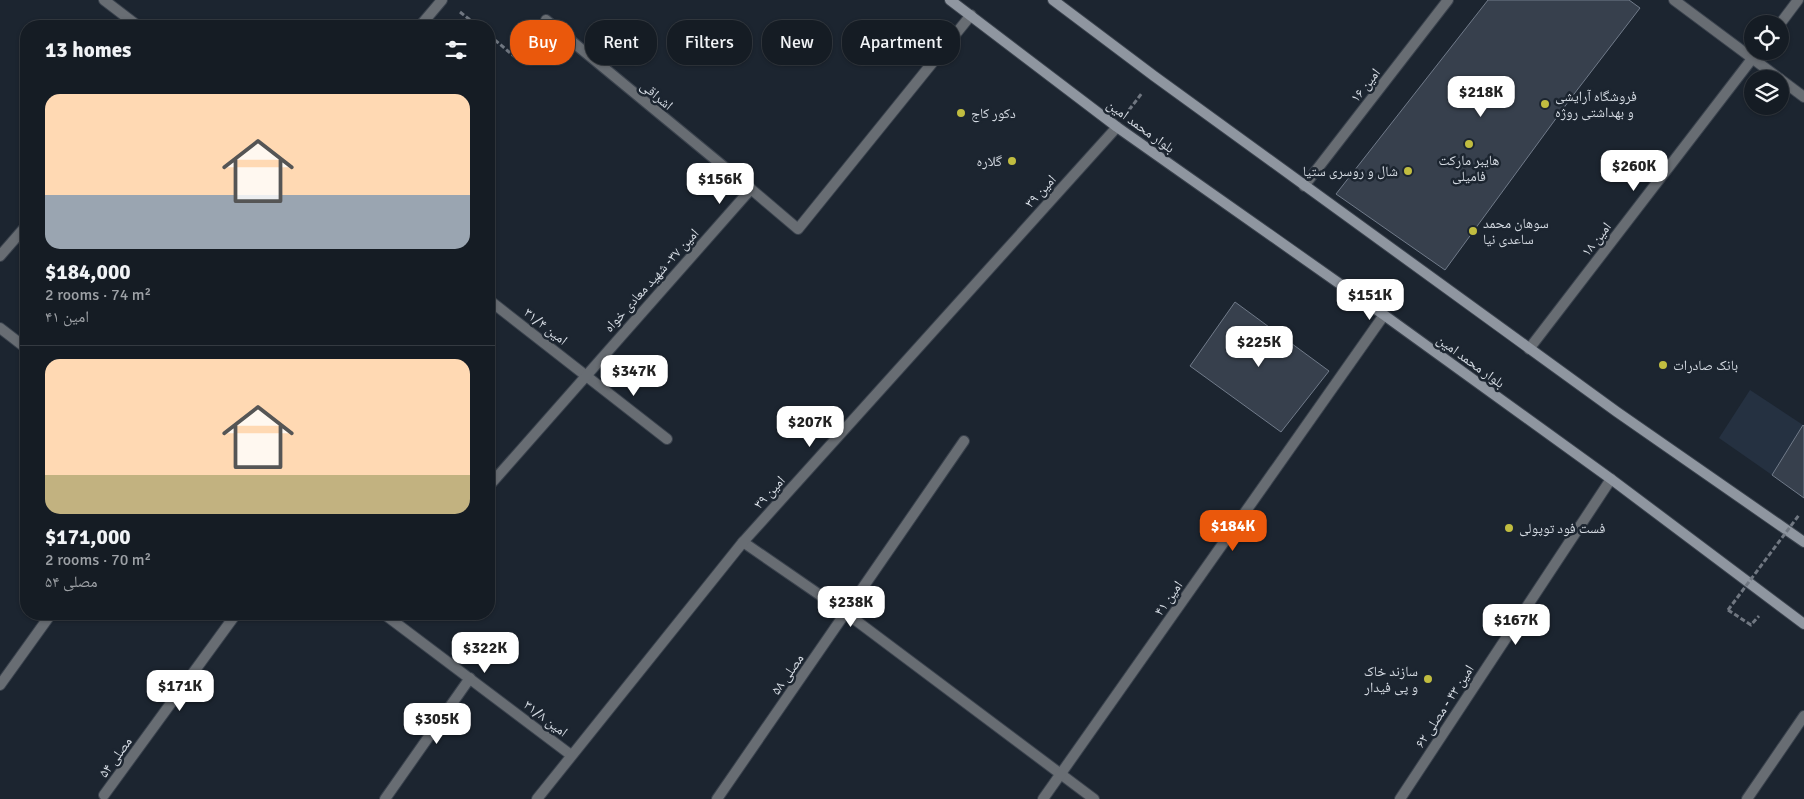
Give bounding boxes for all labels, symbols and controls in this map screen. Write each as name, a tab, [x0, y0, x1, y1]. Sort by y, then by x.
map controls	[1744, 15, 1789, 115]
button: locate	[1744, 15, 1789, 60]
chip: Buy	[510, 20, 575, 65]
chip: Rent	[585, 20, 657, 65]
chip: Filters	[667, 20, 752, 65]
chip: New	[762, 20, 832, 65]
chip: Apartment	[842, 20, 960, 65]
icon: filters	[442, 36, 470, 64]
text: 13 homes	[45, 37, 131, 63]
street label: امین ۱۶	[1347, 65, 1384, 106]
button: layers	[1744, 70, 1789, 115]
pin: $218K	[1446, 76, 1516, 118]
street label: اشراقی	[637, 77, 676, 114]
text: $218K	[1459, 82, 1503, 102]
place label: فروشگاه آرایشی و بهداشتی روژه	[1555, 88, 1637, 121]
street label: بلوار محمد امین	[1103, 96, 1178, 157]
marker: فروشگاه آرایشی و بهداشتی روژه	[1539, 98, 1551, 110]
place label: دکور کاج	[971, 105, 1016, 123]
marker: دکور کاج	[955, 107, 967, 119]
icon: home	[213, 126, 303, 216]
marker: هایبر مارکت فامیلی	[1463, 138, 1475, 150]
pin: $260K	[1599, 150, 1669, 192]
place label: هایبر مارکت فامیلی	[1439, 152, 1499, 185]
place label: گلاره	[977, 153, 1002, 170]
marker: گلاره	[1006, 155, 1018, 167]
text: $260K	[1612, 156, 1656, 176]
pin: $156K	[685, 162, 755, 205]
place label: شال و روسری ستیا	[1303, 163, 1398, 180]
marker: شال و روسری ستیا	[1402, 165, 1414, 177]
text: $156K	[698, 169, 742, 189]
street label: امین ۳۹	[1021, 171, 1060, 211]
place label: سوهان محمد ساعدی نیا	[1483, 215, 1549, 248]
street label: امین ۱۸	[1578, 219, 1615, 260]
street label: امین ۳۷- شهید معادی خواه	[600, 225, 702, 336]
marker: سوهان محمد ساعدی نیا	[1467, 225, 1479, 237]
text: $184,000	[45, 259, 131, 285]
pin: $151K	[1335, 278, 1405, 321]
text: 2 rooms · 74 m²	[45, 285, 151, 305]
text: $151K	[1348, 285, 1392, 305]
street label: امین ۳۱/۴	[520, 304, 571, 349]
text: امین ۴۱	[45, 307, 89, 327]
pin: $225K	[1224, 326, 1294, 368]
street label: بلوار محمد امین	[1433, 331, 1508, 392]
text: $225K	[1237, 332, 1281, 352]
pin: $347K	[599, 354, 669, 397]
place label: بانک صادرات	[1673, 357, 1738, 374]
marker: بانک صادرات	[1657, 359, 1669, 371]
text: $347K	[612, 361, 656, 381]
icon: home	[213, 392, 303, 482]
pin: $207K	[775, 406, 845, 448]
text: $207K	[788, 412, 832, 432]
street label: امین ۳۹	[750, 472, 789, 512]
pin: $184K	[1198, 510, 1268, 552]
text: $184K	[1211, 516, 1255, 536]
place label: فست فود توپولی	[1519, 520, 1605, 537]
marker: فست فود توپولی	[1503, 522, 1515, 534]
text: $171,000	[45, 524, 131, 550]
text: 2 rooms · 70 m²	[45, 550, 151, 570]
text: مصلی ۵۴	[45, 572, 98, 592]
street label: امین ۴۱	[1150, 578, 1186, 619]
pin: $238K	[816, 586, 886, 628]
text: $238K	[829, 592, 873, 612]
pin: $167K	[1481, 604, 1551, 646]
text: $167K	[1494, 610, 1538, 630]
pin: $322K	[450, 632, 520, 674]
text: $322K	[463, 638, 507, 658]
street label: مصلی ۵۸	[767, 651, 808, 698]
street label: امین ۴۳ - مصلی ۶۲	[1411, 662, 1478, 751]
place label: سازند خاک و پی فیدار	[1364, 663, 1418, 696]
pin: $171K	[145, 670, 215, 712]
marker: سازند خاک و پی فیدار	[1422, 673, 1434, 685]
text: $171K	[158, 676, 202, 696]
street label: امین ۳۱/۸	[520, 696, 571, 740]
pin: $305K	[402, 702, 472, 745]
text: $305K	[415, 709, 459, 729]
street label: مصلی ۵۴	[95, 734, 136, 781]

